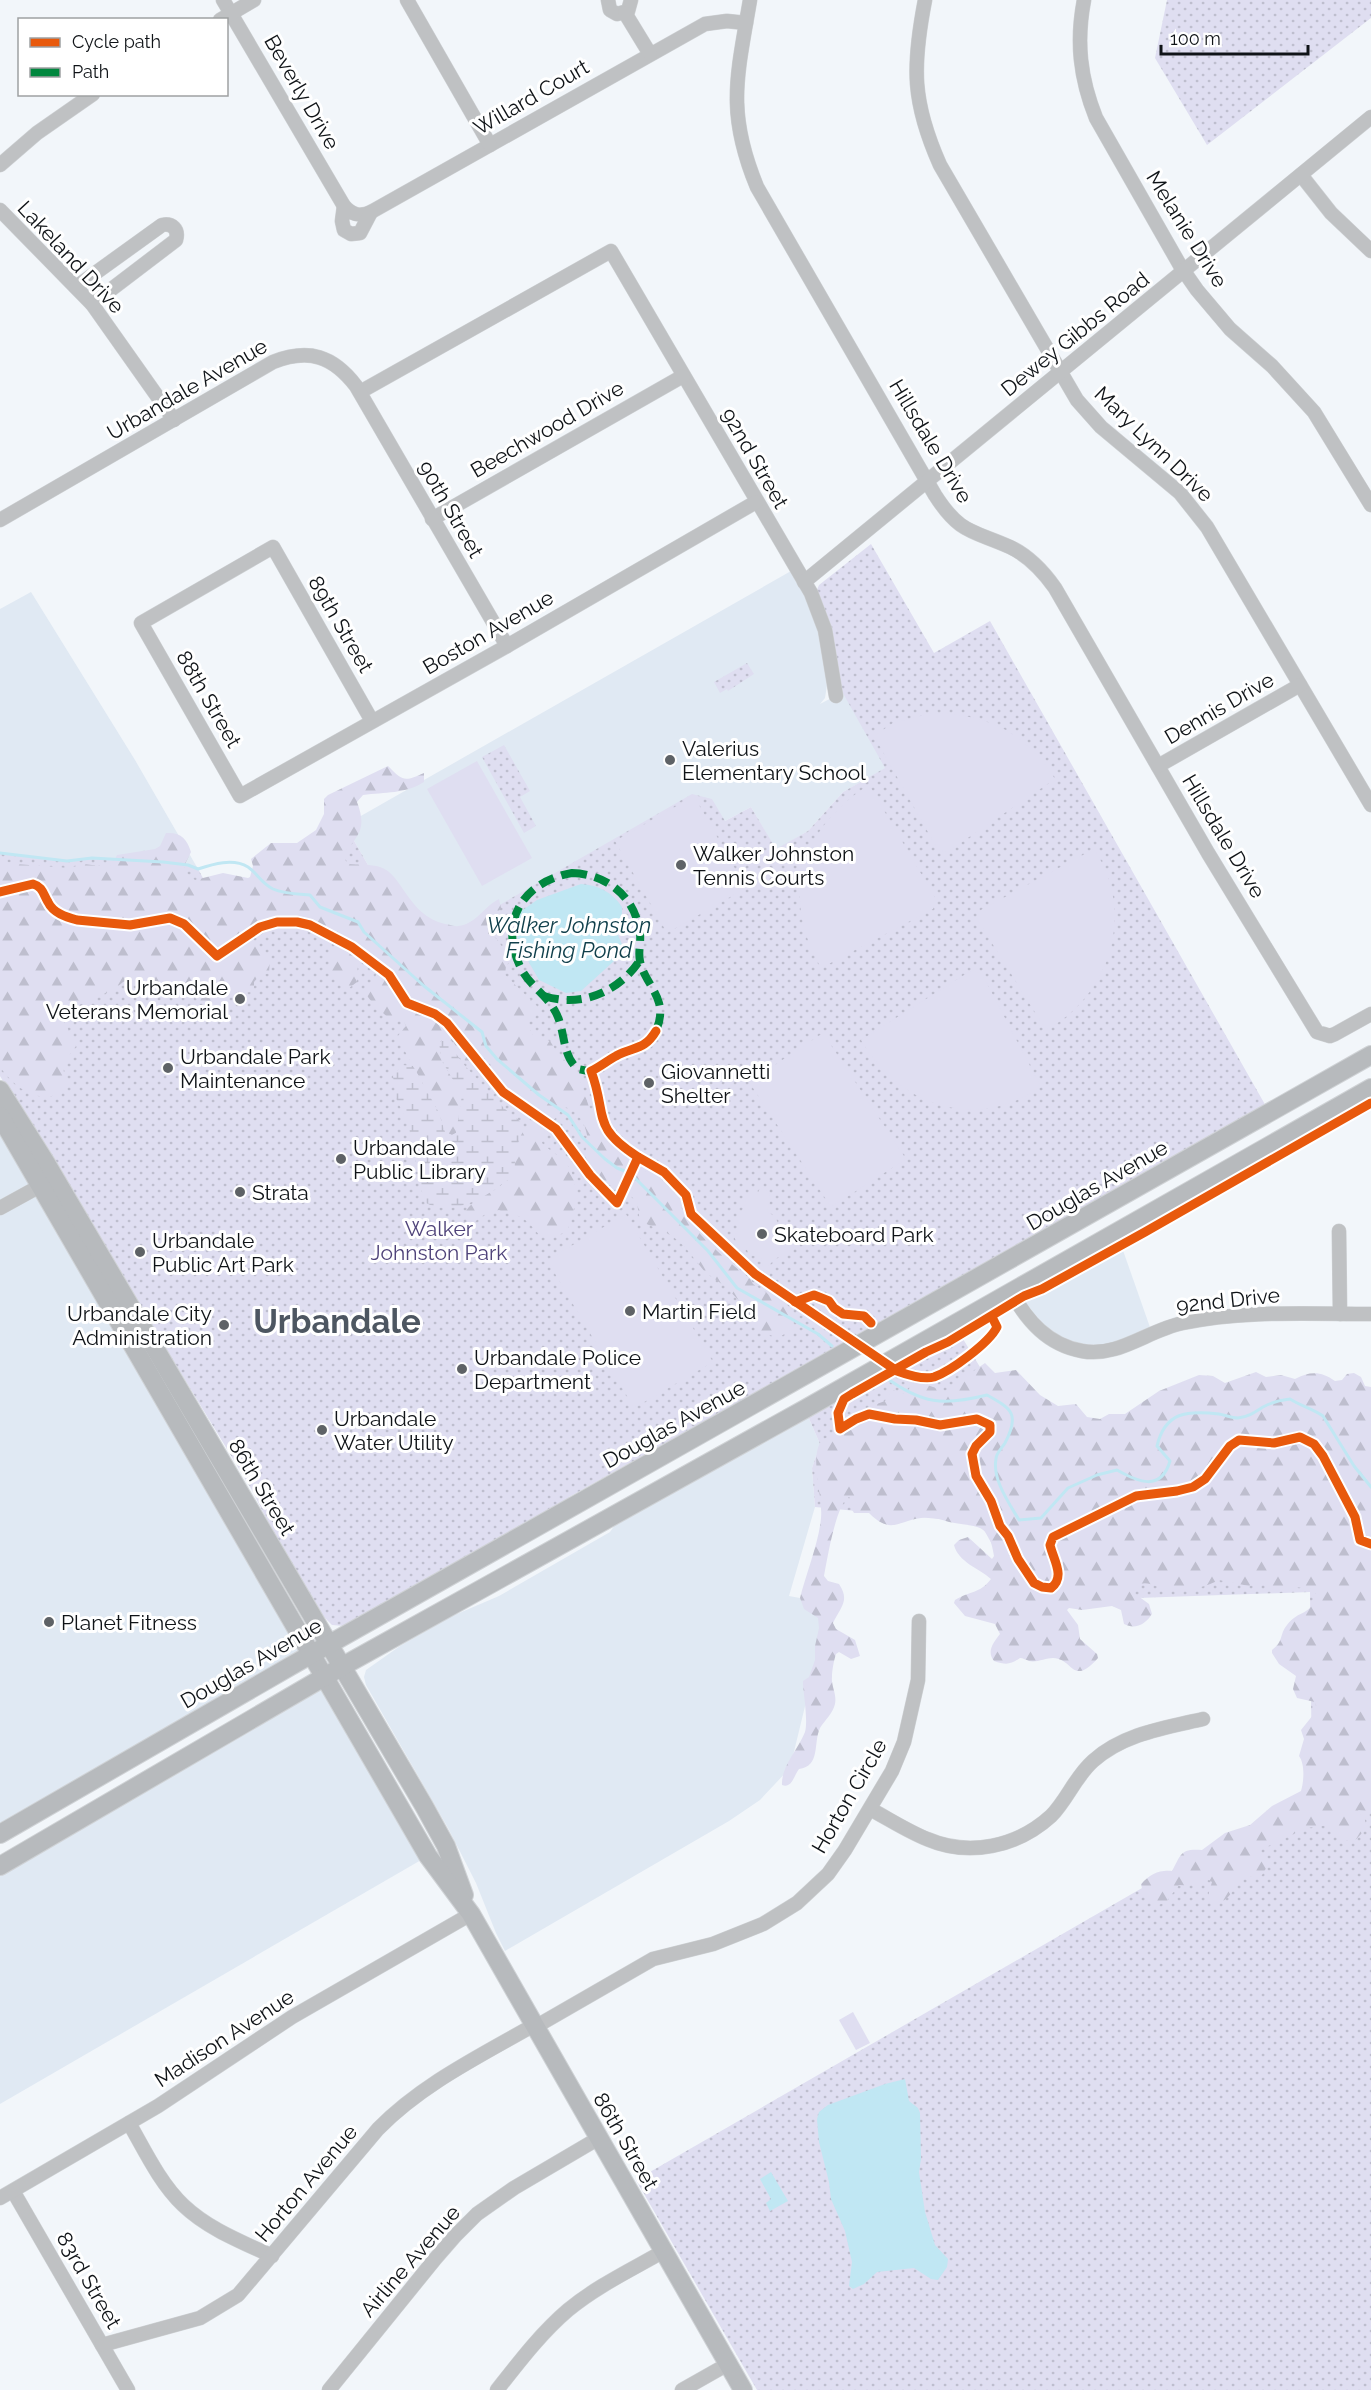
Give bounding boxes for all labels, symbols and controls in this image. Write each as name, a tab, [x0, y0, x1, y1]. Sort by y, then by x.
legend	[18, 18, 228, 96]
scale bar	[1161, 18, 1308, 56]
text: 100 m	[1170, 28, 1221, 49]
street label: Beverly Drive	[259, 30, 345, 154]
text: Cycle path	[72, 31, 161, 52]
street label: Willard Court	[469, 54, 593, 140]
text: Path	[72, 61, 109, 82]
street label: Melanie Drive	[1141, 166, 1233, 292]
street label: Lakeland Drive	[13, 196, 129, 318]
street label: Dewey Gibbs Road	[996, 267, 1154, 401]
street label: Urbandale Avenue	[103, 333, 271, 445]
street label: Beechwood Drive	[466, 375, 628, 483]
street label: Hillsdale Drive	[884, 375, 978, 507]
street label: Mary Lynn Drive	[1089, 381, 1219, 507]
street label: 92nd Street	[716, 403, 794, 513]
street label: 90th Street	[413, 456, 489, 562]
street label: 89th Street	[303, 571, 379, 677]
street label: Boston Avenue	[418, 585, 558, 679]
street label: 88th Street	[171, 646, 247, 752]
street label: Dennis Drive	[1160, 667, 1278, 749]
place label: Valerius Elementary School	[682, 736, 866, 785]
marker: Valerius Elementary School	[663, 753, 677, 767]
street label: Hillsdale Drive	[1177, 770, 1271, 902]
place label: Walker Johnston Tennis Courts	[693, 841, 854, 890]
marker: Walker Johnston Tennis Courts	[674, 858, 688, 872]
water label: Walker Johnston Fishing Pond	[487, 912, 651, 963]
place label: Urbandale Veterans Memorial	[46, 975, 228, 1024]
marker: Urbandale Veterans Memorial	[233, 992, 247, 1006]
place label: Urbandale Park Maintenance	[180, 1044, 331, 1093]
place label: Giovannetti Shelter	[661, 1059, 770, 1108]
marker: Urbandale Park Maintenance	[161, 1061, 175, 1075]
marker: Giovannetti Shelter	[642, 1076, 656, 1090]
place label: Urbandale Public Library	[353, 1135, 486, 1184]
street label: Douglas Avenue	[1022, 1135, 1172, 1235]
marker: Urbandale Public Library	[334, 1152, 348, 1166]
place label: Strata	[252, 1180, 309, 1205]
marker: Strata	[233, 1185, 247, 1199]
park label: Walker Johnston Park	[371, 1216, 507, 1265]
place label: Skateboard Park	[774, 1222, 934, 1247]
marker: Skateboard Park	[755, 1227, 769, 1241]
place label: Urbandale Public Art Park	[152, 1228, 294, 1277]
marker: Urbandale Public Art Park	[133, 1245, 147, 1259]
street label: 92nd Drive	[1175, 1282, 1281, 1318]
place label: Martin Field	[642, 1299, 756, 1324]
place label: Urbandale City Administration	[67, 1301, 212, 1350]
district label: Urbandale	[253, 1302, 421, 1341]
marker: Martin Field	[623, 1304, 637, 1318]
marker: Urbandale City Administration	[217, 1318, 231, 1332]
place label: Urbandale Police Department	[474, 1345, 641, 1394]
marker: Urbandale Police Department	[455, 1362, 469, 1376]
street label: Douglas Avenue	[599, 1375, 749, 1473]
place label: Urbandale Water Utility	[334, 1406, 454, 1455]
marker: Urbandale Water Utility	[315, 1423, 329, 1437]
street label: 86th Street	[223, 1434, 301, 1540]
place label: Planet Fitness	[61, 1610, 197, 1635]
street label: Douglas Avenue	[176, 1613, 326, 1713]
marker: Planet Fitness	[42, 1615, 56, 1629]
street label: Horton Circle	[806, 1734, 892, 1858]
street label: Madison Avenue	[150, 1984, 298, 2092]
street label: 86th Street	[588, 2088, 664, 2194]
street label: Horton Avenue	[250, 2119, 362, 2247]
street label: Airline Avenue	[355, 2200, 465, 2322]
street label: 83rd Street	[51, 2227, 127, 2333]

